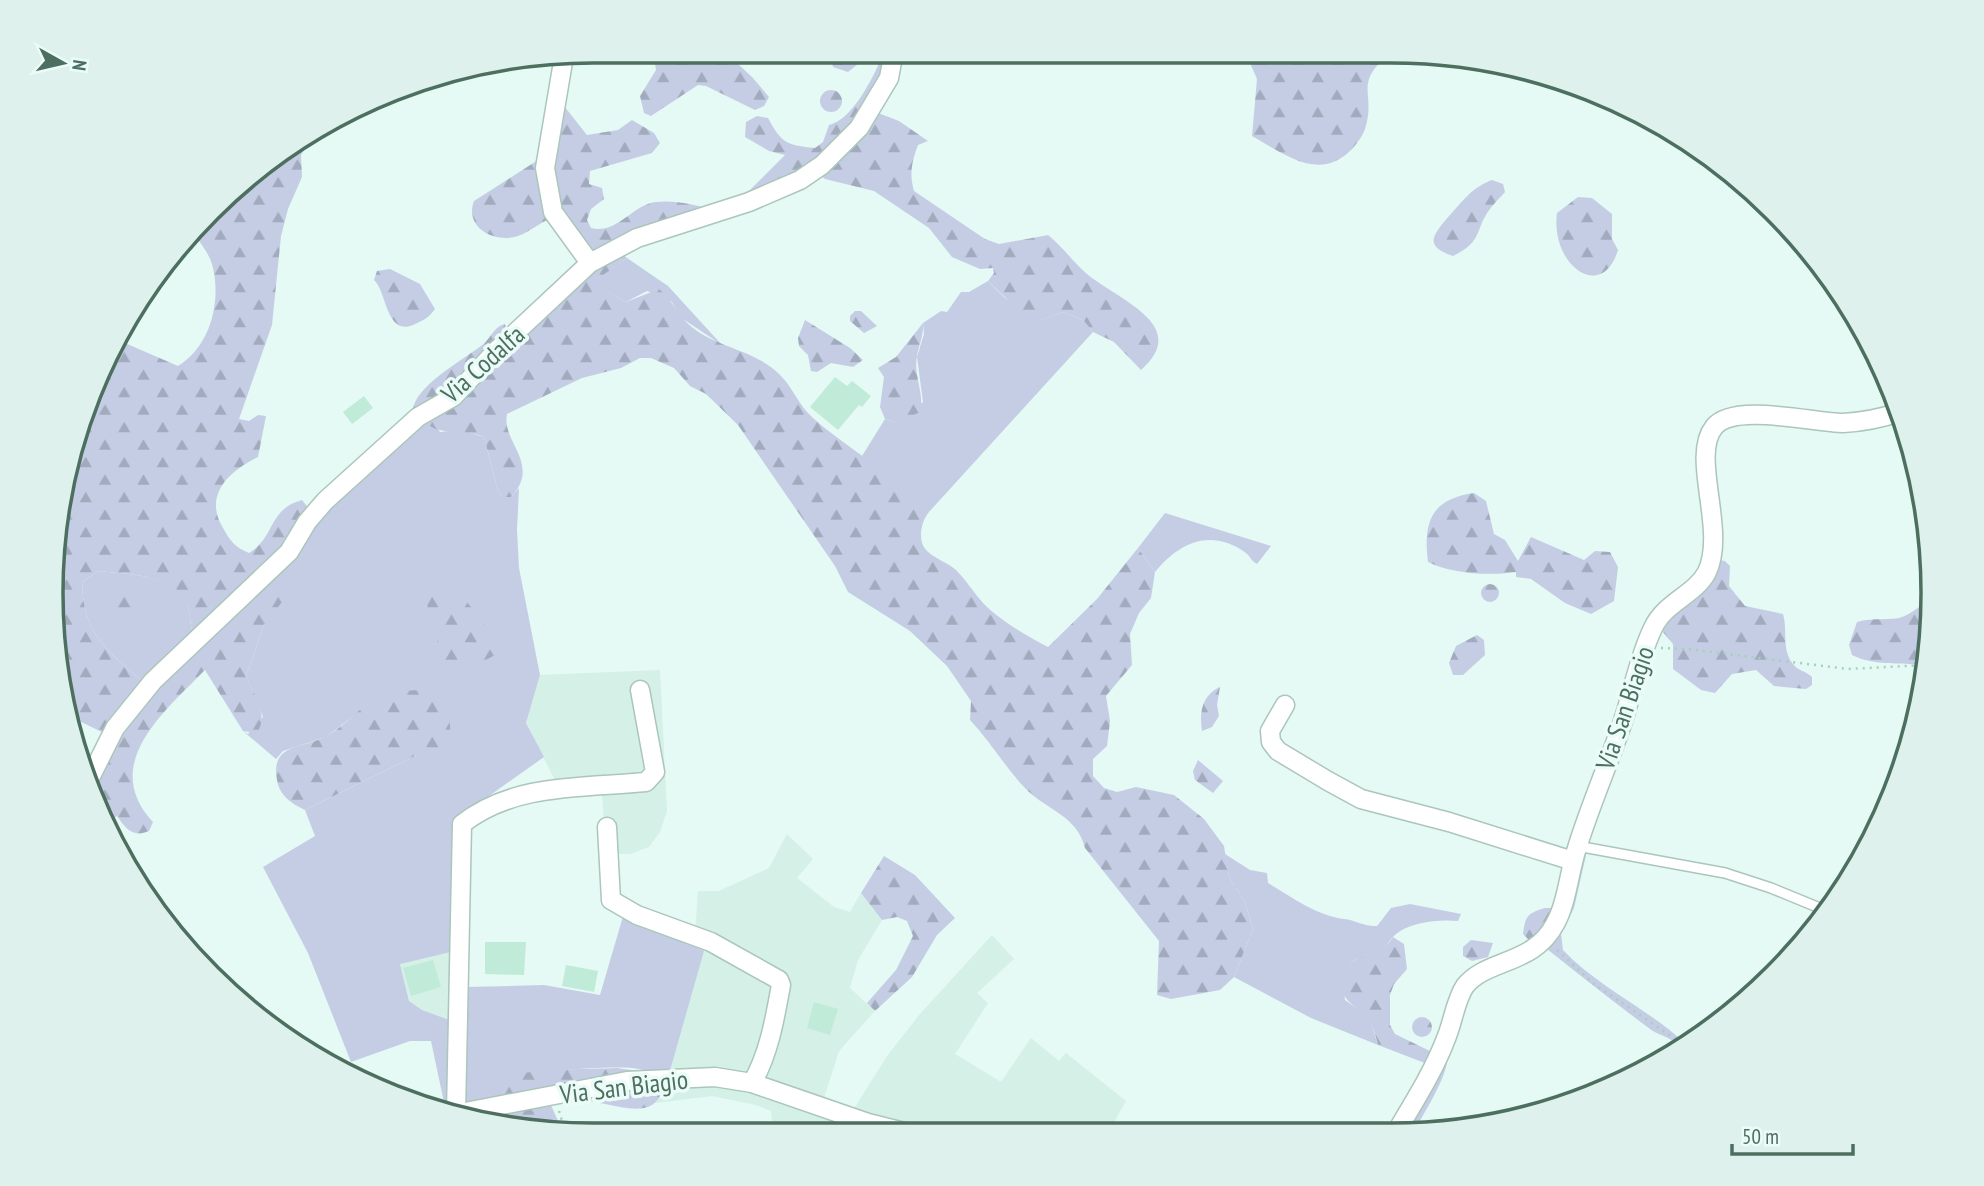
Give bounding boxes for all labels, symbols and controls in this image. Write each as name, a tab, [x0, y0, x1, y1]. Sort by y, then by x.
north arrow	[28, 28, 98, 98]
text: N	[67, 59, 92, 72]
street label: Via Codalfa	[433, 318, 531, 410]
street label: Via San Biagio	[1588, 642, 1661, 775]
street label: Via San Biagio	[557, 1062, 690, 1111]
scale bar	[1732, 1112, 1853, 1156]
text: 50 m	[1742, 1123, 1779, 1150]

